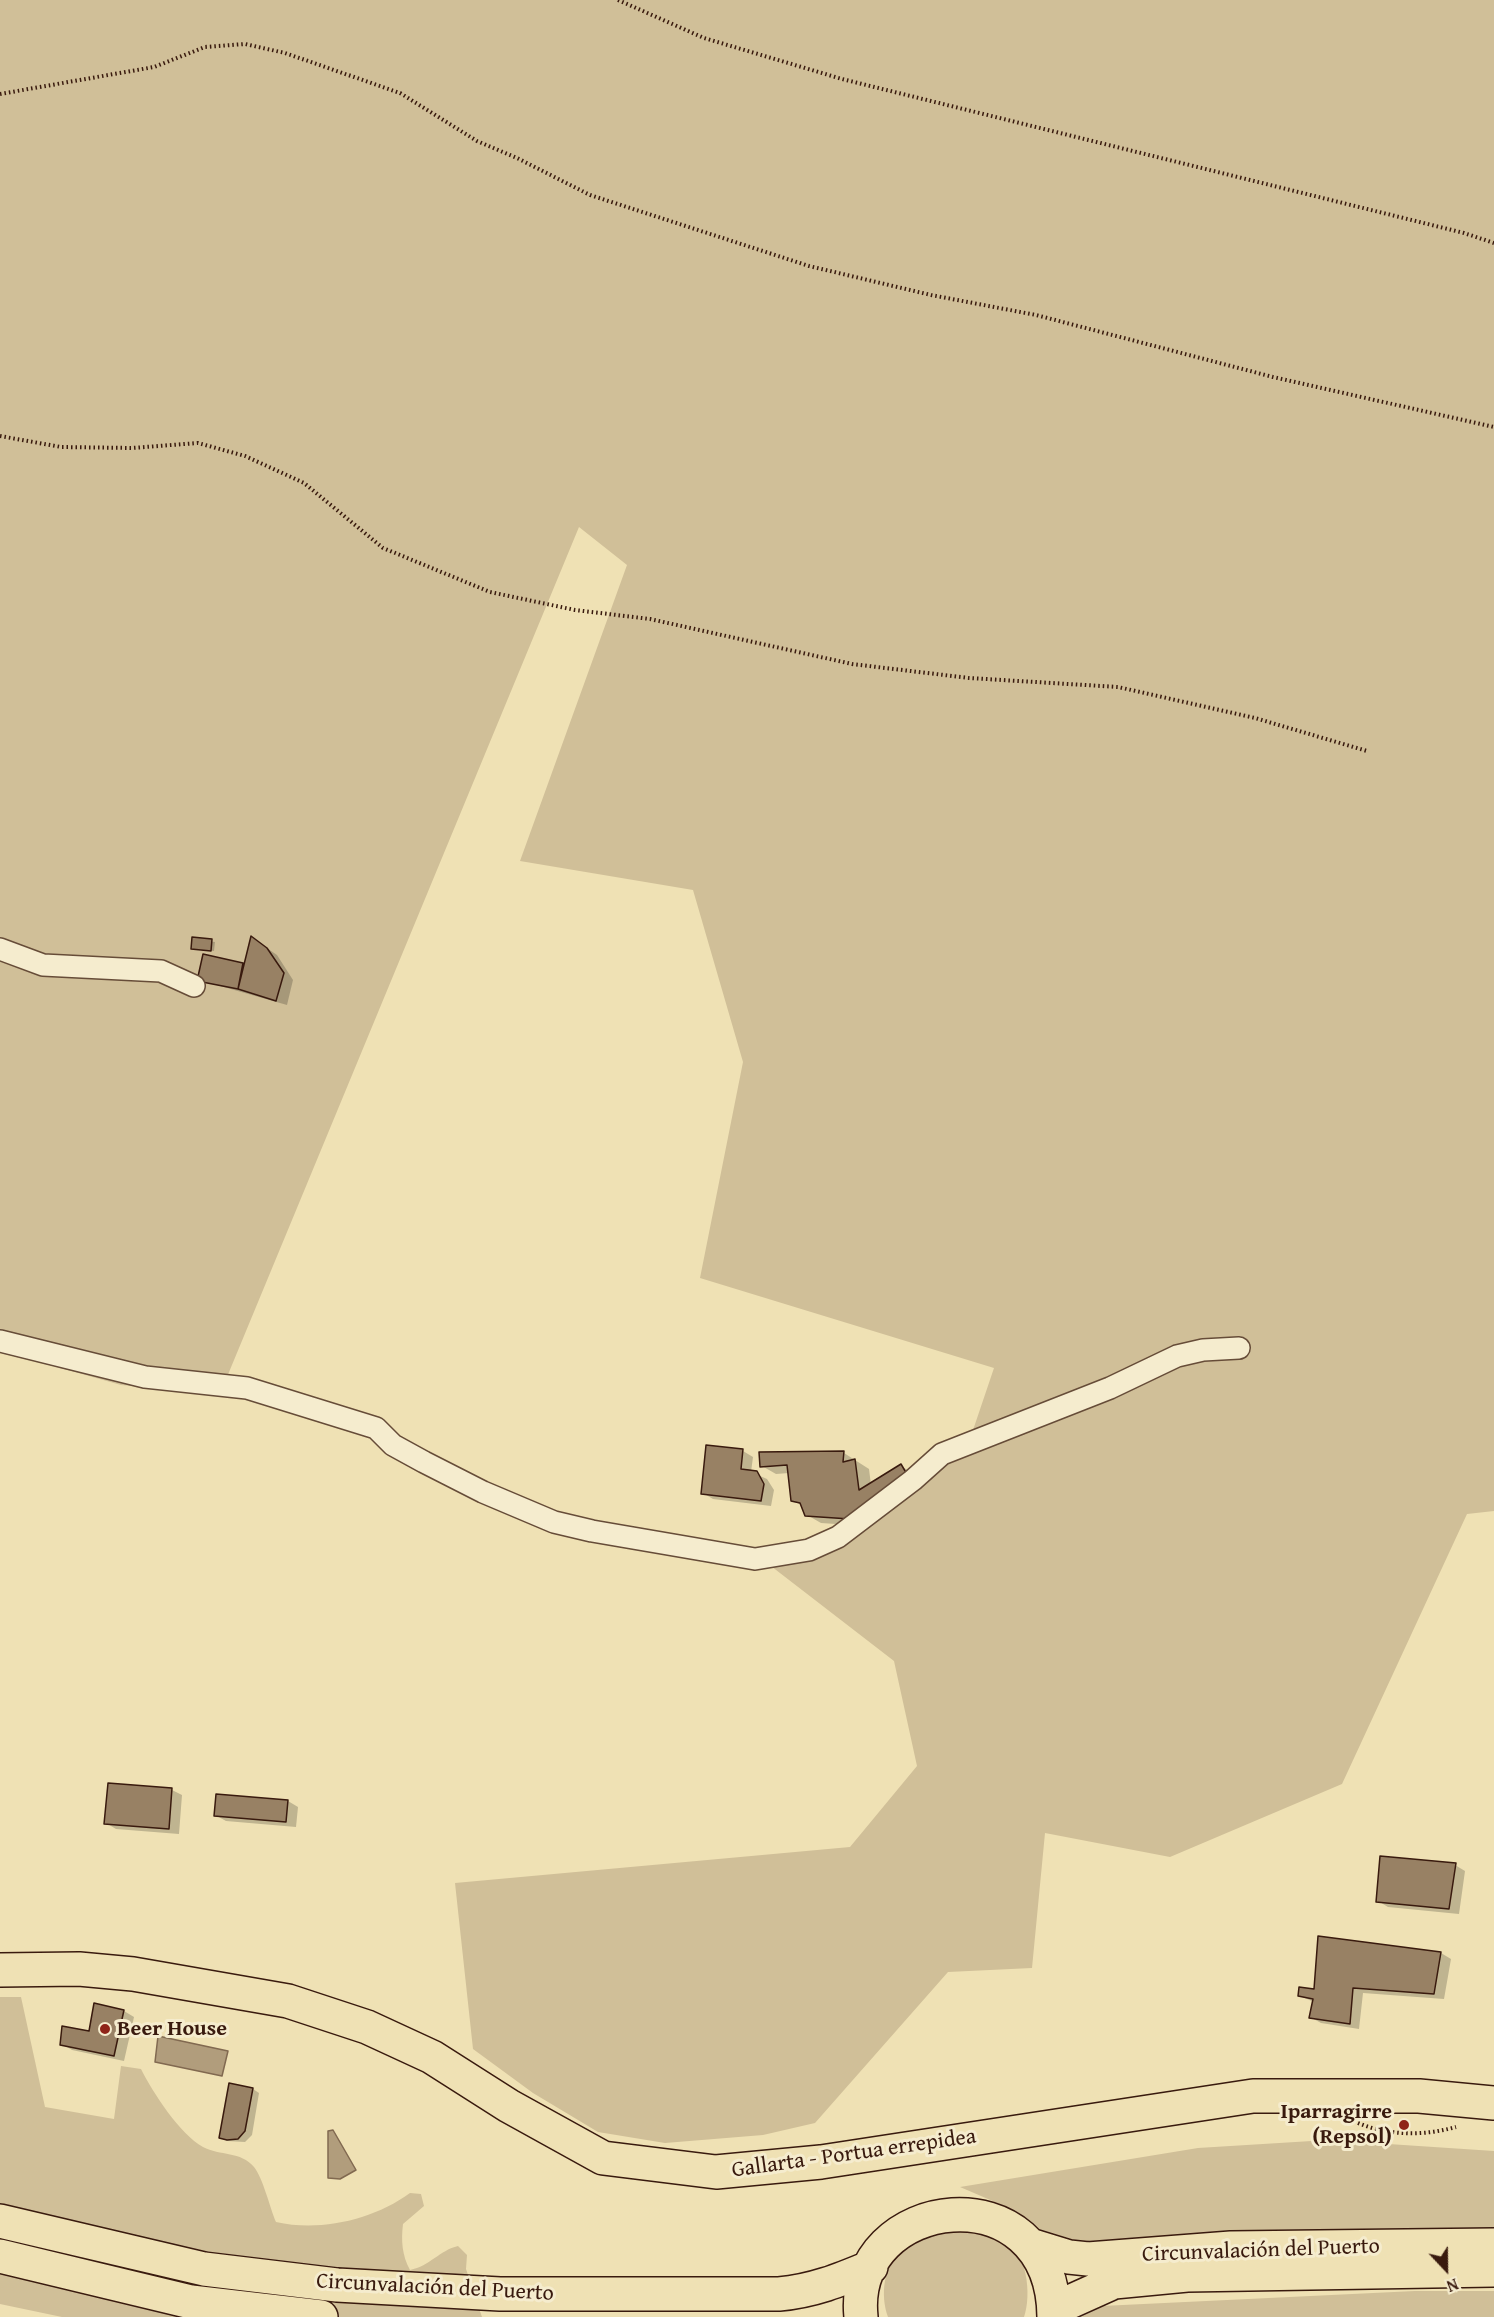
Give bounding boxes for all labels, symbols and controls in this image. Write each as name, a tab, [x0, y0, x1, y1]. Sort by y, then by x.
place label: Beer House	[117, 2016, 227, 2042]
marker: Beer House	[98, 2022, 112, 2036]
place label: Iparragirre (Repsol)	[1280, 2099, 1392, 2150]
marker: Iparragirre (Repsol)	[1397, 2118, 1411, 2132]
street label: Gallarta - Portua errepidea	[730, 2124, 978, 2184]
street label: Circunvalación del Puerto	[1142, 2234, 1380, 2268]
north arrow	[1416, 2239, 1476, 2299]
street label: Circunvalación del Puerto	[316, 2269, 554, 2307]
text: N	[1443, 2273, 1462, 2299]

